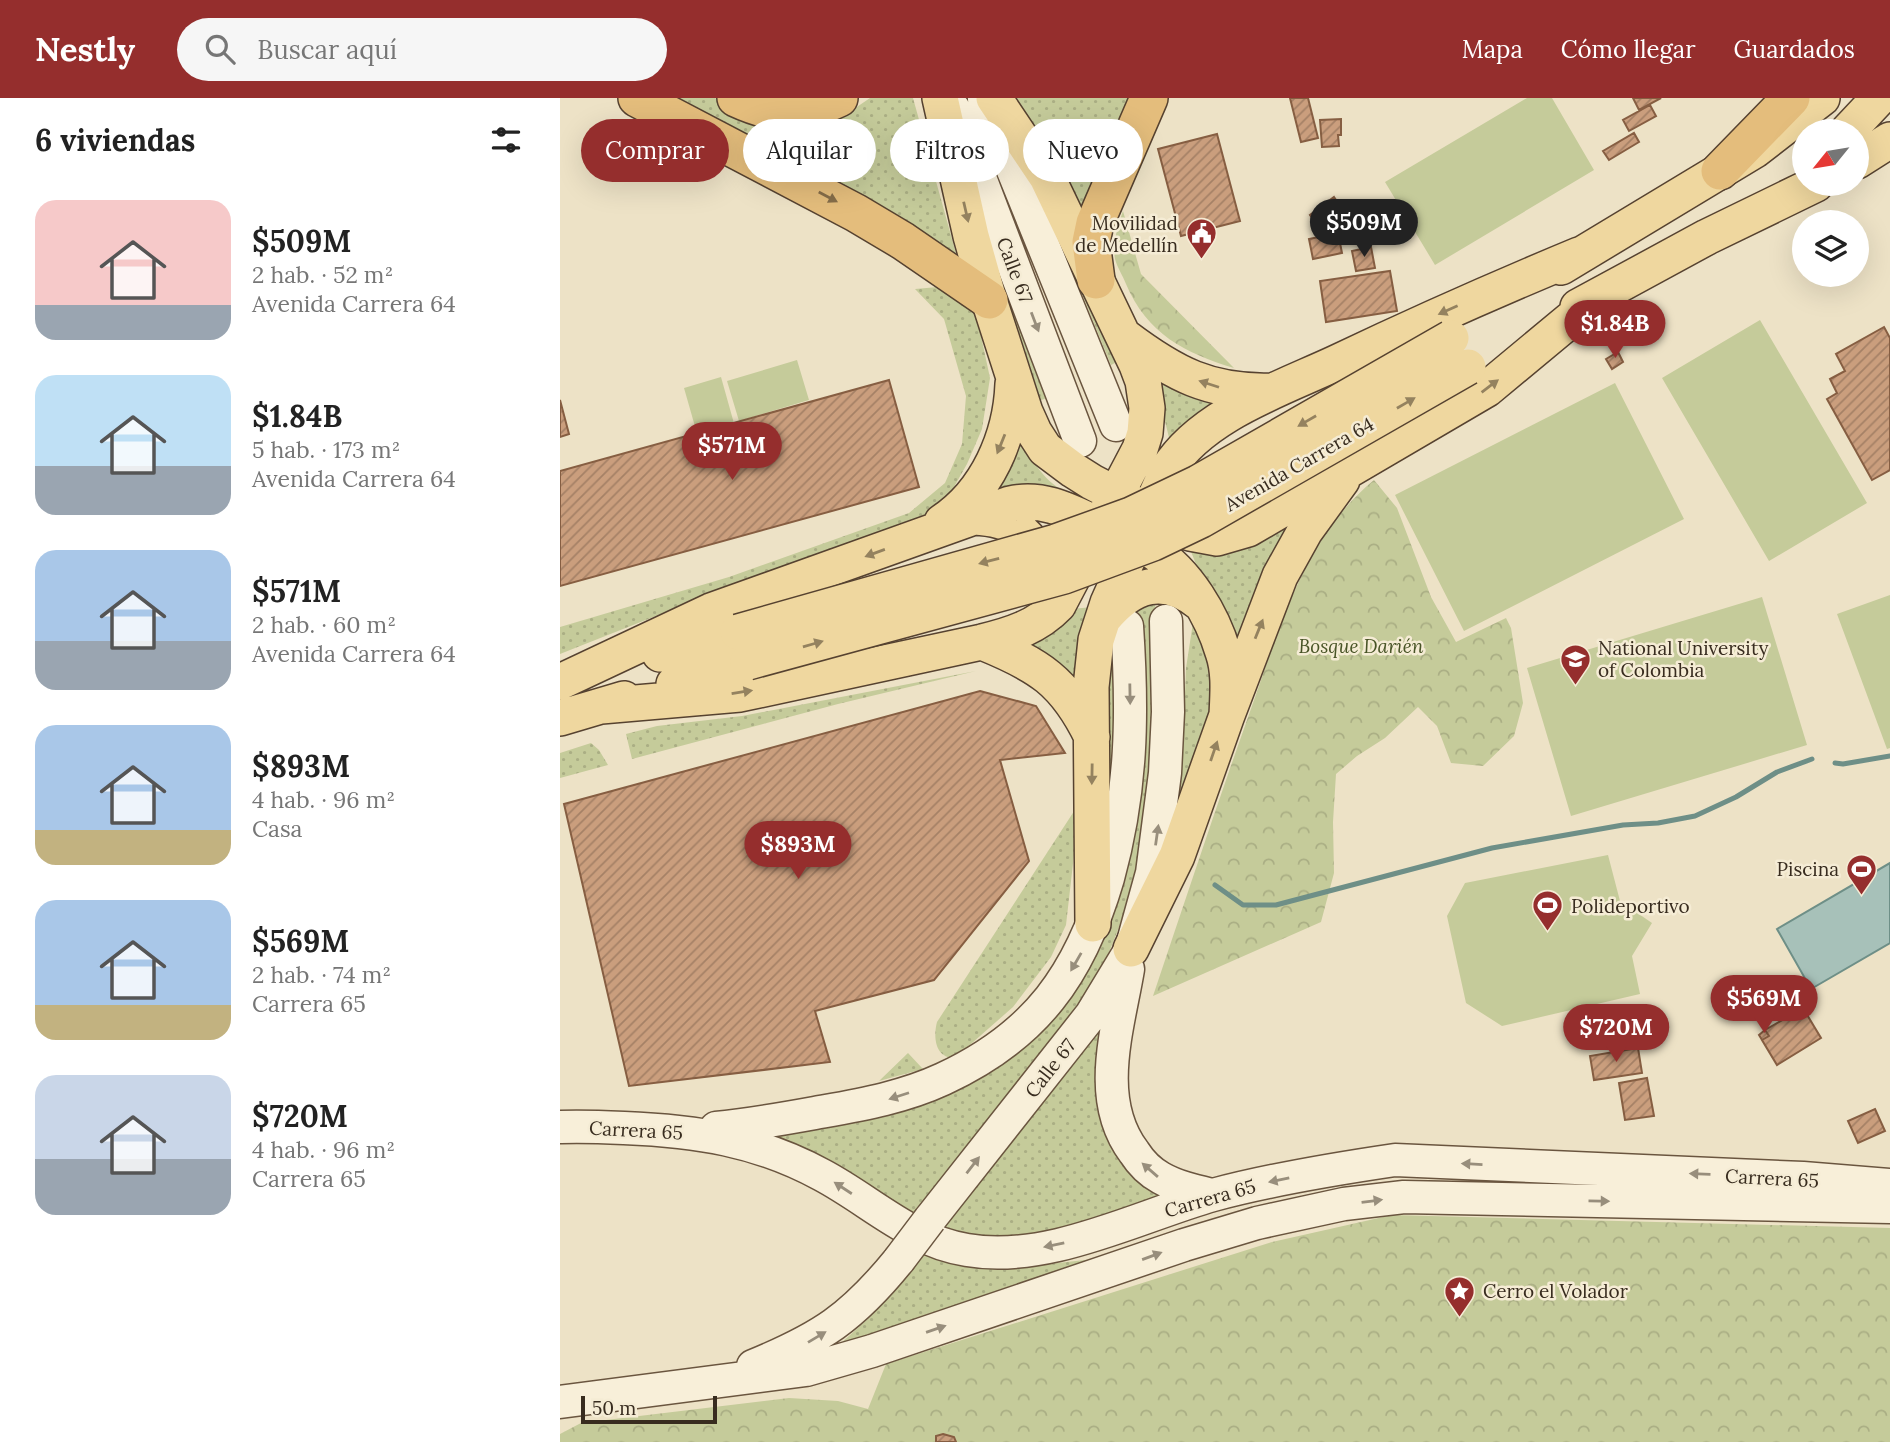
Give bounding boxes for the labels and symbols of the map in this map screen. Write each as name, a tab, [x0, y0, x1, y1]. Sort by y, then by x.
north arrow	[1792, 119, 1869, 196]
one-way arrow	[818, 191, 838, 203]
pin: $509M	[1315, 200, 1413, 259]
one-way arrow	[961, 201, 972, 223]
place label: Movilidad de Medellín	[1075, 211, 1178, 257]
public building icon: Movilidad de Medellín	[1184, 217, 1218, 261]
street label: Calle 67	[992, 234, 1039, 306]
pin: $1.84B	[1558, 300, 1672, 360]
one-way arrow	[1438, 304, 1458, 316]
one-way arrow	[1030, 312, 1041, 333]
one-way arrow	[1480, 378, 1498, 393]
one-way arrow	[1199, 379, 1220, 389]
one-way arrow	[1396, 397, 1416, 409]
street label: Avenida Carrera 64	[1219, 412, 1378, 517]
one-way arrow	[1298, 414, 1317, 427]
pin: $571M	[683, 422, 781, 482]
one-way arrow	[996, 434, 1007, 455]
one-way arrow	[864, 548, 885, 559]
one-way arrow	[977, 556, 999, 567]
one-way arrow	[1254, 618, 1265, 639]
park label: Bosque Darién	[1299, 634, 1424, 658]
place label: National University of Colombia	[1598, 636, 1768, 682]
one-way arrow	[803, 638, 825, 649]
school or university icon: National University of Colombia	[1558, 642, 1592, 686]
one-way arrow	[1124, 683, 1135, 705]
one-way arrow	[731, 686, 753, 697]
one-way arrow	[1209, 741, 1220, 762]
one-way arrow	[1087, 764, 1098, 786]
pin: $893M	[749, 822, 847, 881]
one-way arrow	[1152, 824, 1163, 846]
sports icon: Piscina	[1845, 852, 1879, 896]
place label: Piscina	[1777, 857, 1839, 881]
sports icon: Polideportivo	[1531, 889, 1565, 933]
place label: Polideportivo	[1571, 894, 1690, 918]
one-way arrow	[1069, 952, 1082, 971]
pin: $569M	[1715, 976, 1813, 1035]
pin: $720M	[1567, 1004, 1665, 1064]
street label: Calle 67	[1020, 1034, 1081, 1102]
one-way arrow	[888, 1091, 909, 1101]
street label: Carrera 65	[588, 1116, 684, 1144]
one-way arrow	[965, 1157, 980, 1174]
one-way arrow	[1461, 1158, 1483, 1169]
one-way arrow	[1141, 1162, 1159, 1178]
street label: Carrera 65	[1724, 1164, 1820, 1192]
one-way arrow	[1688, 1169, 1710, 1180]
street label: Carrera 65	[1162, 1174, 1258, 1222]
one-way arrow	[1268, 1174, 1290, 1185]
one-way arrow	[834, 1182, 853, 1195]
one-way arrow	[1361, 1195, 1383, 1206]
one-way arrow	[1588, 1195, 1610, 1207]
one-way arrow	[1043, 1240, 1065, 1251]
one-way arrow	[1141, 1250, 1162, 1261]
place icon: Cerro el Volador	[1443, 1274, 1477, 1318]
place label: Cerro el Volador	[1483, 1279, 1629, 1303]
one-way arrow	[926, 1323, 947, 1334]
one-way arrow	[807, 1330, 826, 1343]
scale bar	[581, 1393, 718, 1425]

